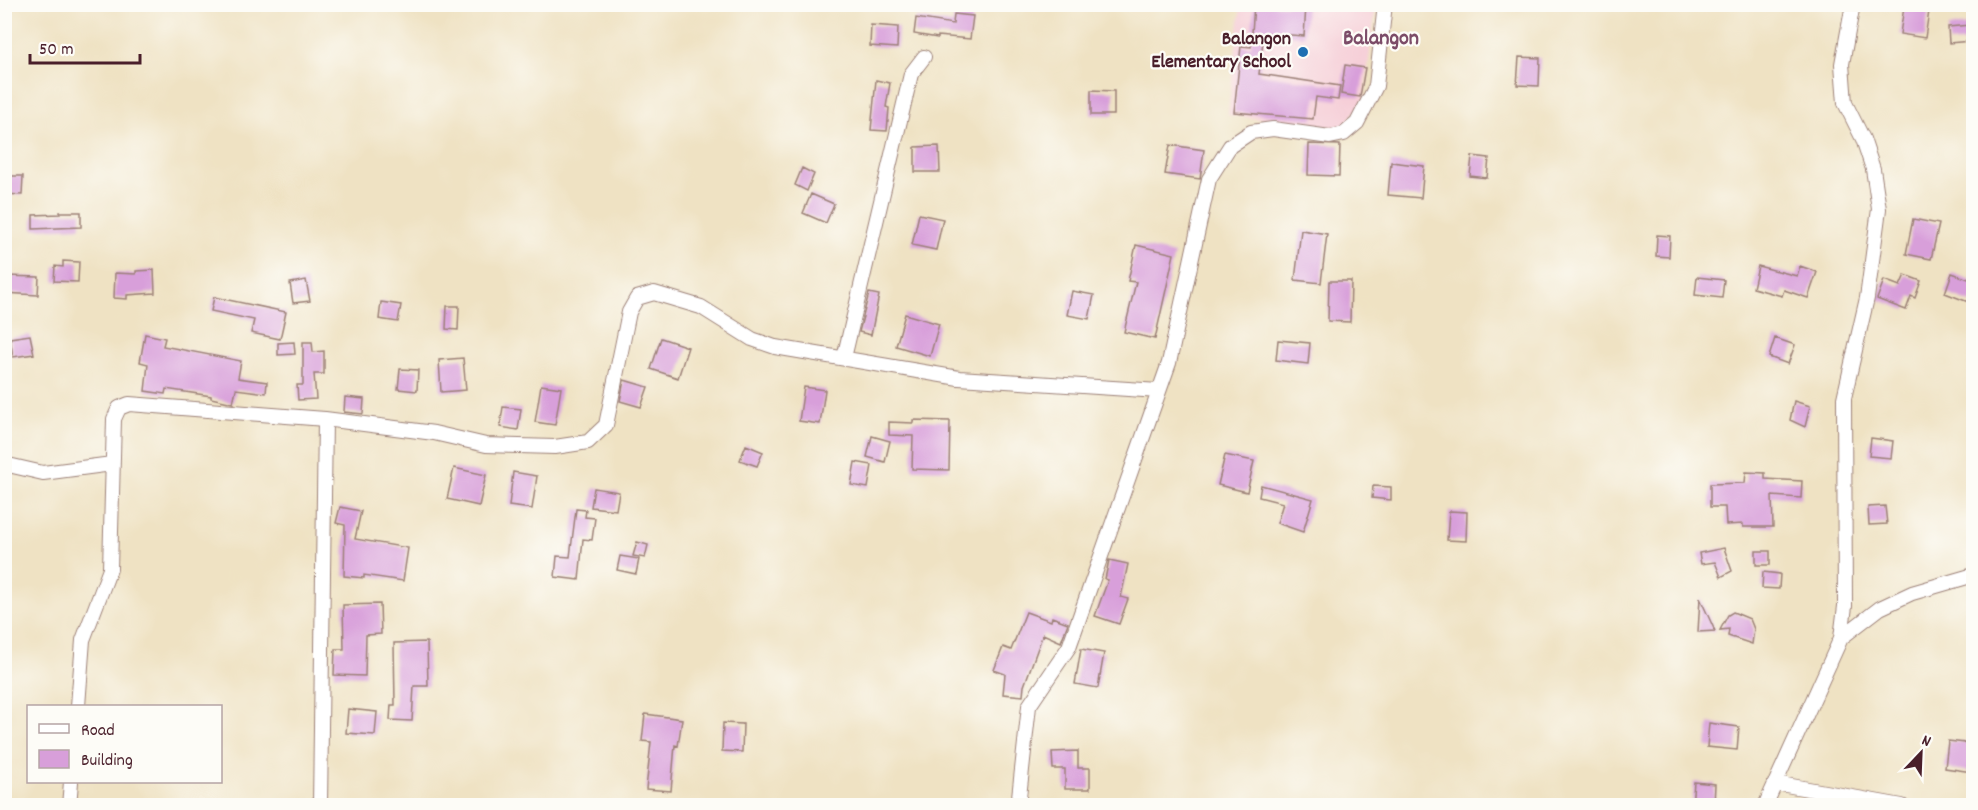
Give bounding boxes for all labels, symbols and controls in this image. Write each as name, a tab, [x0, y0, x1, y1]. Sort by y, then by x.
district label: Balangon	[1343, 24, 1419, 55]
place label: Balangon Elementary School	[1151, 26, 1291, 77]
scale bar	[30, 27, 140, 65]
text: 50 m	[39, 38, 74, 63]
marker: Balangon Elementary School	[1296, 45, 1310, 59]
legend	[27, 705, 222, 783]
text: Road	[81, 719, 115, 744]
north arrow	[1891, 723, 1951, 783]
text: N	[1918, 729, 1934, 754]
text: Building	[81, 749, 133, 774]

